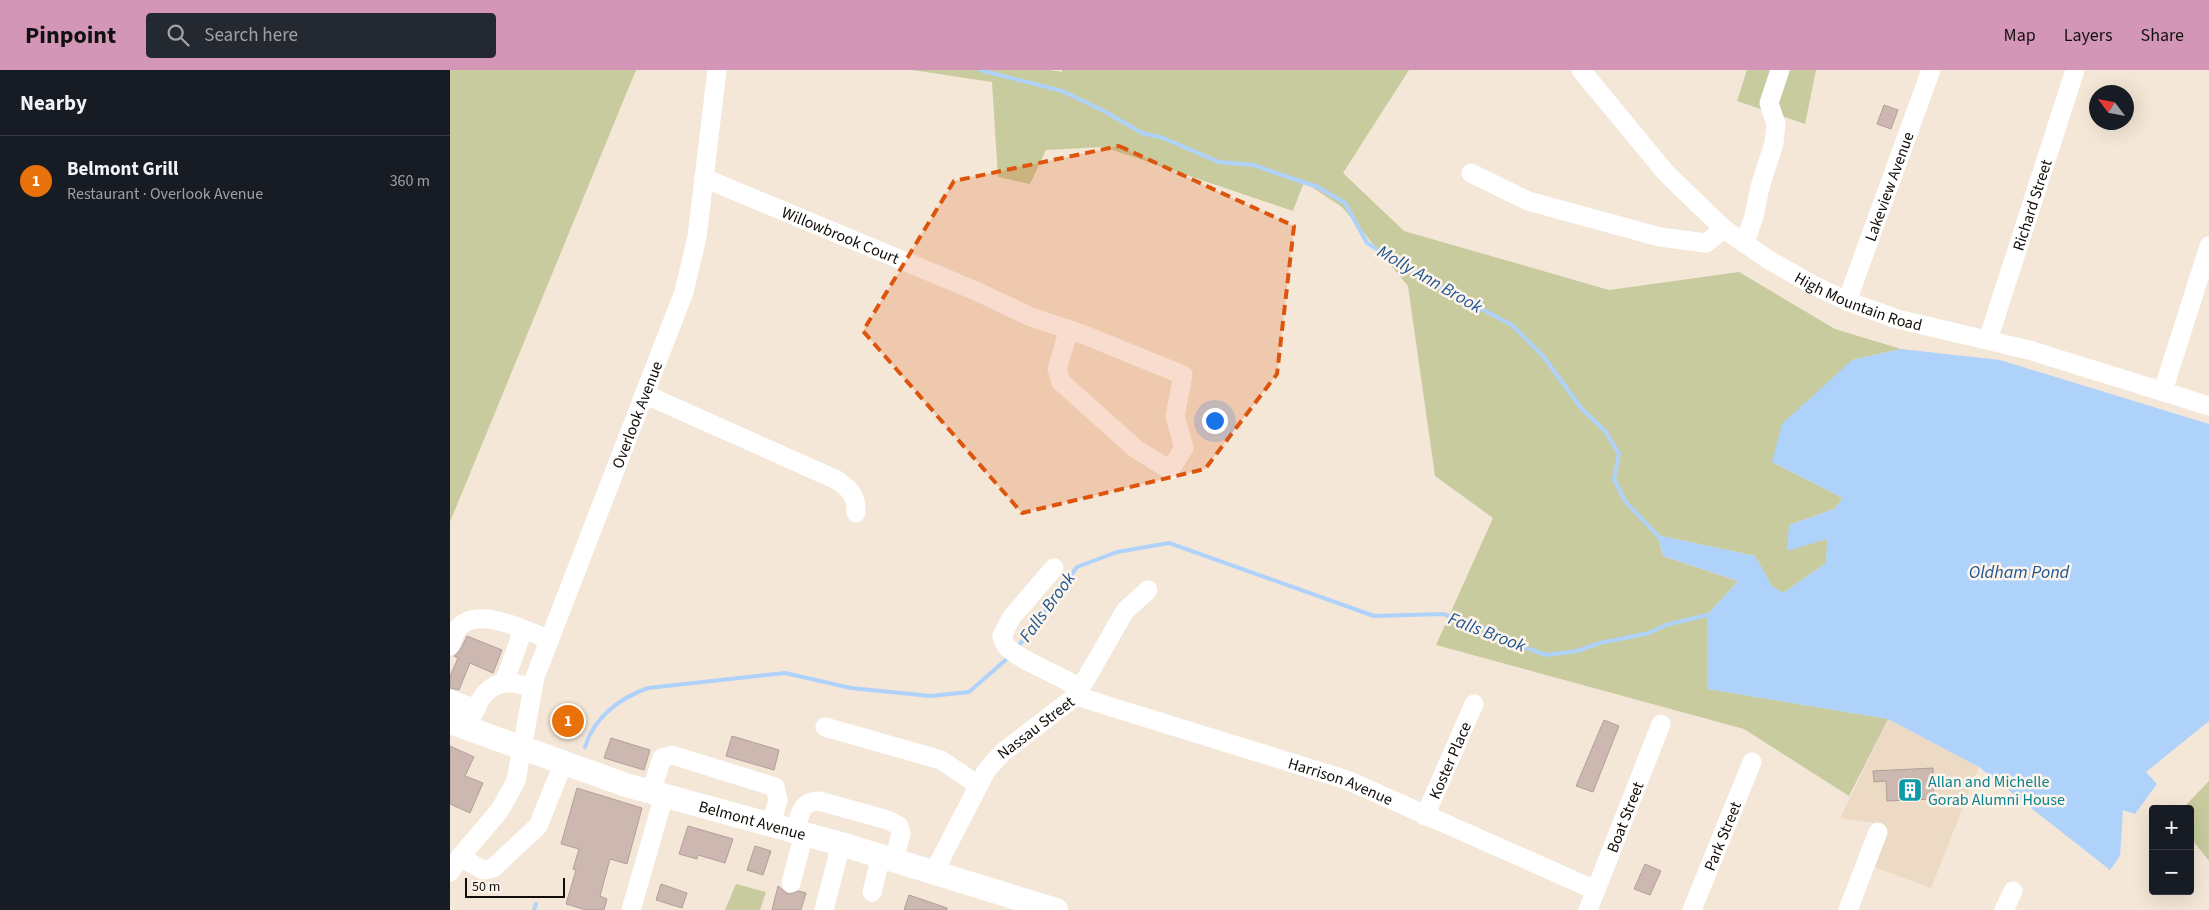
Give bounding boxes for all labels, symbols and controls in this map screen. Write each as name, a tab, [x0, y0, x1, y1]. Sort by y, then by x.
search box	[146, 13, 496, 58]
text: Pinpoint	[25, 18, 116, 53]
icon: search	[164, 21, 192, 49]
text: Search here	[204, 22, 298, 49]
text: Map	[2004, 23, 2036, 48]
text: Layers	[2064, 23, 2113, 48]
text: Share	[2141, 23, 2184, 48]
north arrow	[2089, 85, 2134, 130]
text: Nearby	[20, 88, 87, 118]
street label: Lakeview Avenue	[1860, 129, 1920, 245]
text: Belmont Grill	[67, 156, 178, 183]
street label: Richard Street	[2007, 156, 2058, 254]
text: 1	[32, 170, 40, 192]
text: 360 m	[390, 170, 430, 192]
text: Restaurant · Overlook Avenue	[67, 183, 263, 205]
street label: Willowbrook Court	[778, 202, 903, 270]
water label: Molly Ann Brook	[1373, 239, 1487, 320]
street label: High Mountain Road	[1790, 267, 1924, 337]
street label: Overlook Avenue	[607, 358, 668, 472]
your location	[1202, 408, 1228, 434]
water label: Oldham Pond	[1969, 560, 2070, 585]
water label: Falls Brook	[1013, 567, 1082, 647]
water label: Falls Brook	[1445, 606, 1530, 659]
street label: Nassau Street	[993, 691, 1080, 765]
pin: 1	[552, 702, 584, 740]
street label: Koster Place	[1424, 718, 1477, 803]
street label: Harrison Avenue	[1285, 752, 1396, 811]
place label: Allan and Michelle Gorab Alumni House	[1928, 771, 2065, 811]
building icon: Allan and Michelle Gorab Alumni House	[1897, 777, 1923, 803]
street label: Boat Street	[1602, 778, 1650, 856]
street label: Belmont Avenue	[696, 795, 808, 846]
street label: Park Street	[1699, 798, 1747, 874]
map controls	[2149, 805, 2194, 895]
button: +	[2149, 805, 2194, 850]
button: −	[2149, 850, 2194, 895]
scale bar	[465, 875, 565, 898]
text: 50 m	[472, 877, 500, 897]

